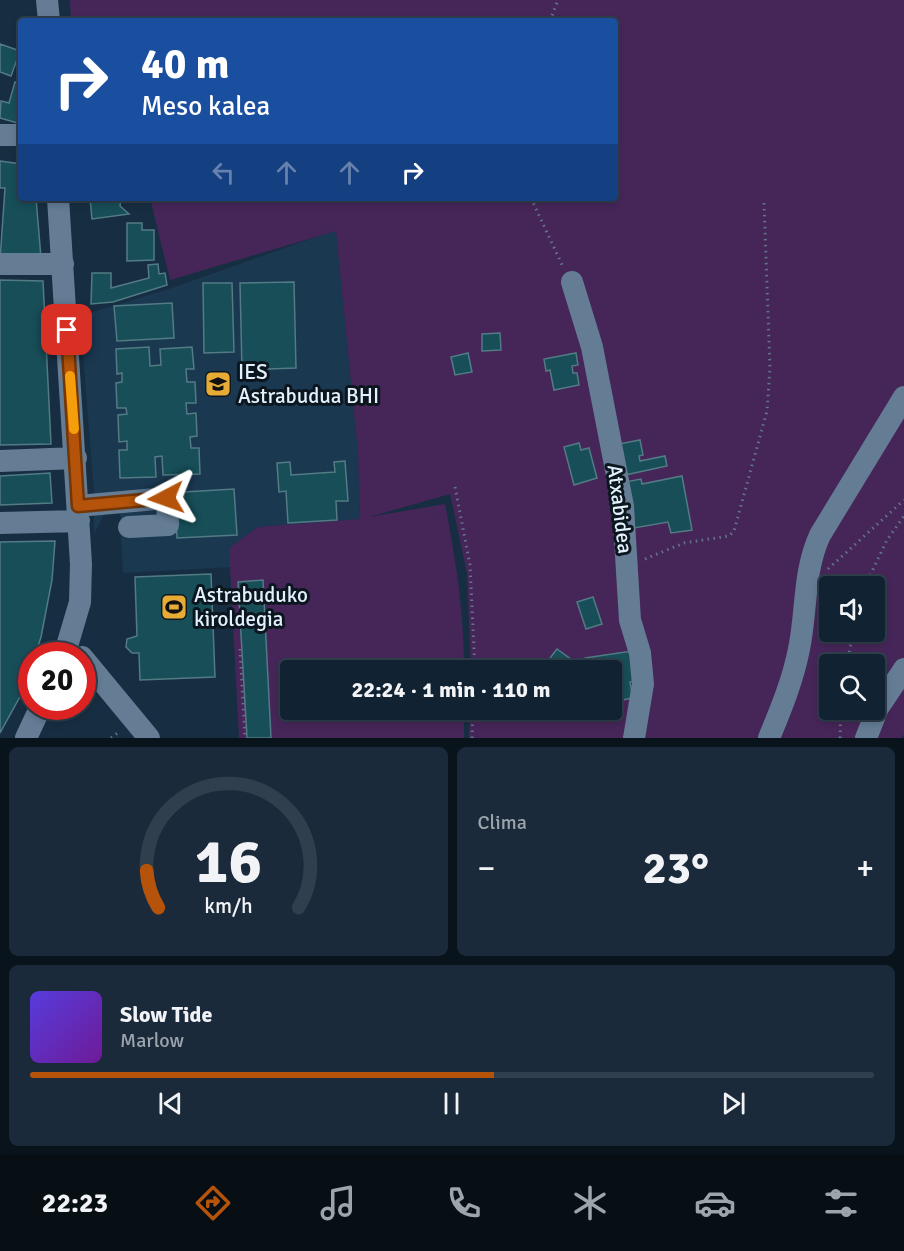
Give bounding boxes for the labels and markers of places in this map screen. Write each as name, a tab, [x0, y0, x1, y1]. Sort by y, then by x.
pin	[41, 304, 92, 355]
place label: IES Astrabudua BHI	[238, 359, 379, 409]
school or university icon: IES Astrabudua BHI	[203, 369, 233, 399]
place label: Astrabuduko kiroldegia	[194, 582, 308, 632]
sports icon: Astrabuduko kiroldegia	[159, 592, 189, 622]

